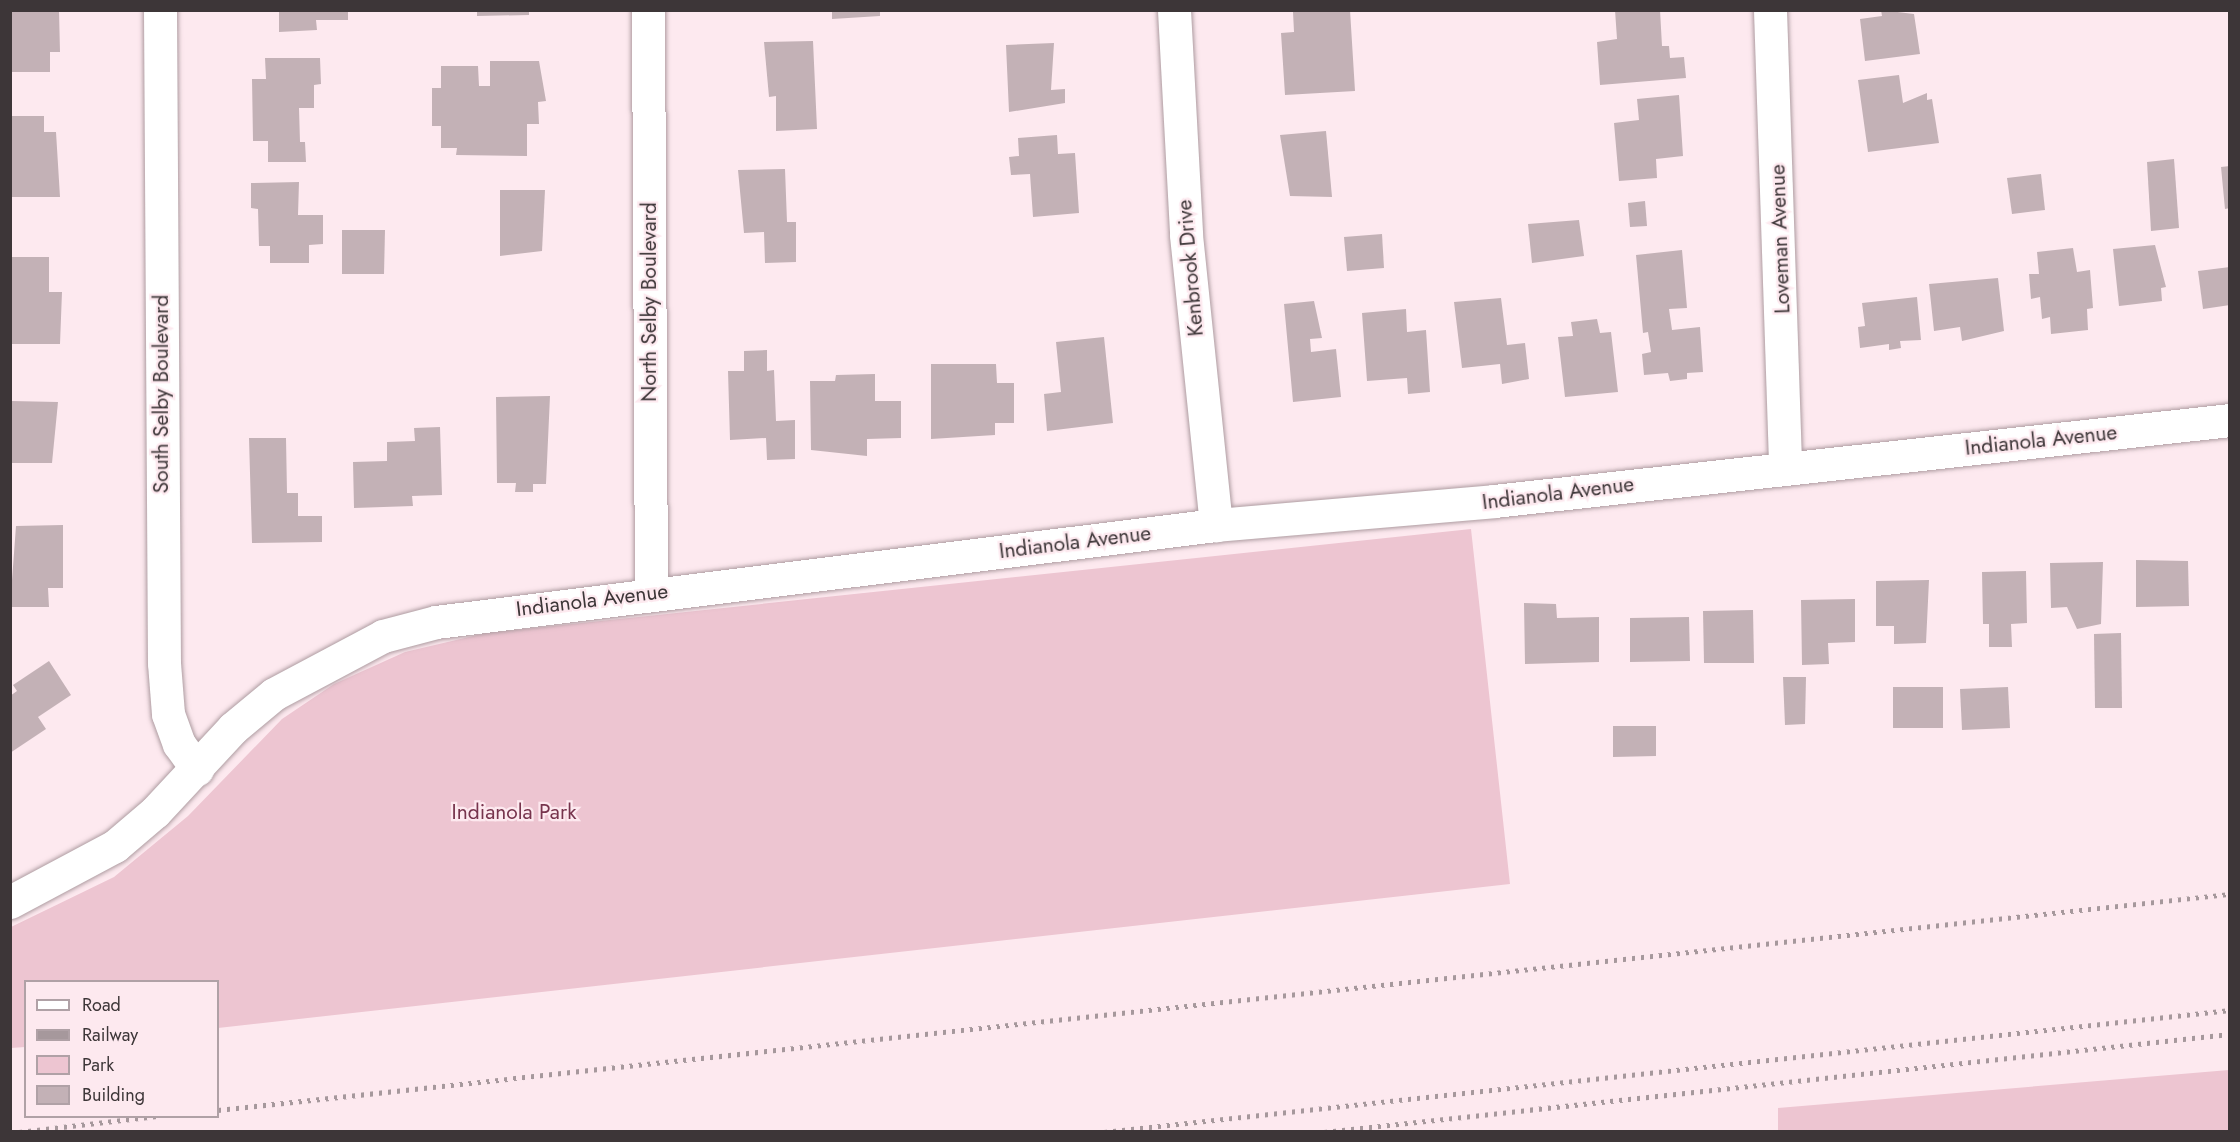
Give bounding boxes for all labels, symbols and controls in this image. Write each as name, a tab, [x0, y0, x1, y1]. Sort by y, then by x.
street label: Loveman Avenue	[1765, 164, 1795, 314]
street label: Kenbrook Drive	[1171, 199, 1209, 337]
street label: North Selby Boulevard	[636, 202, 662, 402]
street label: South Selby Boulevard	[148, 295, 174, 493]
street label: Indianola Avenue	[1964, 419, 2118, 461]
street label: Indianola Avenue	[1481, 471, 1635, 515]
street label: Indianola Avenue	[998, 520, 1152, 564]
street label: Indianola Avenue	[515, 578, 669, 622]
park label: Indianola Park	[452, 799, 576, 825]
legend	[24, 980, 219, 1118]
text: Road	[82, 992, 121, 1018]
text: Railway	[82, 1022, 138, 1048]
text: Park	[82, 1052, 114, 1078]
text: Building	[82, 1082, 145, 1108]

